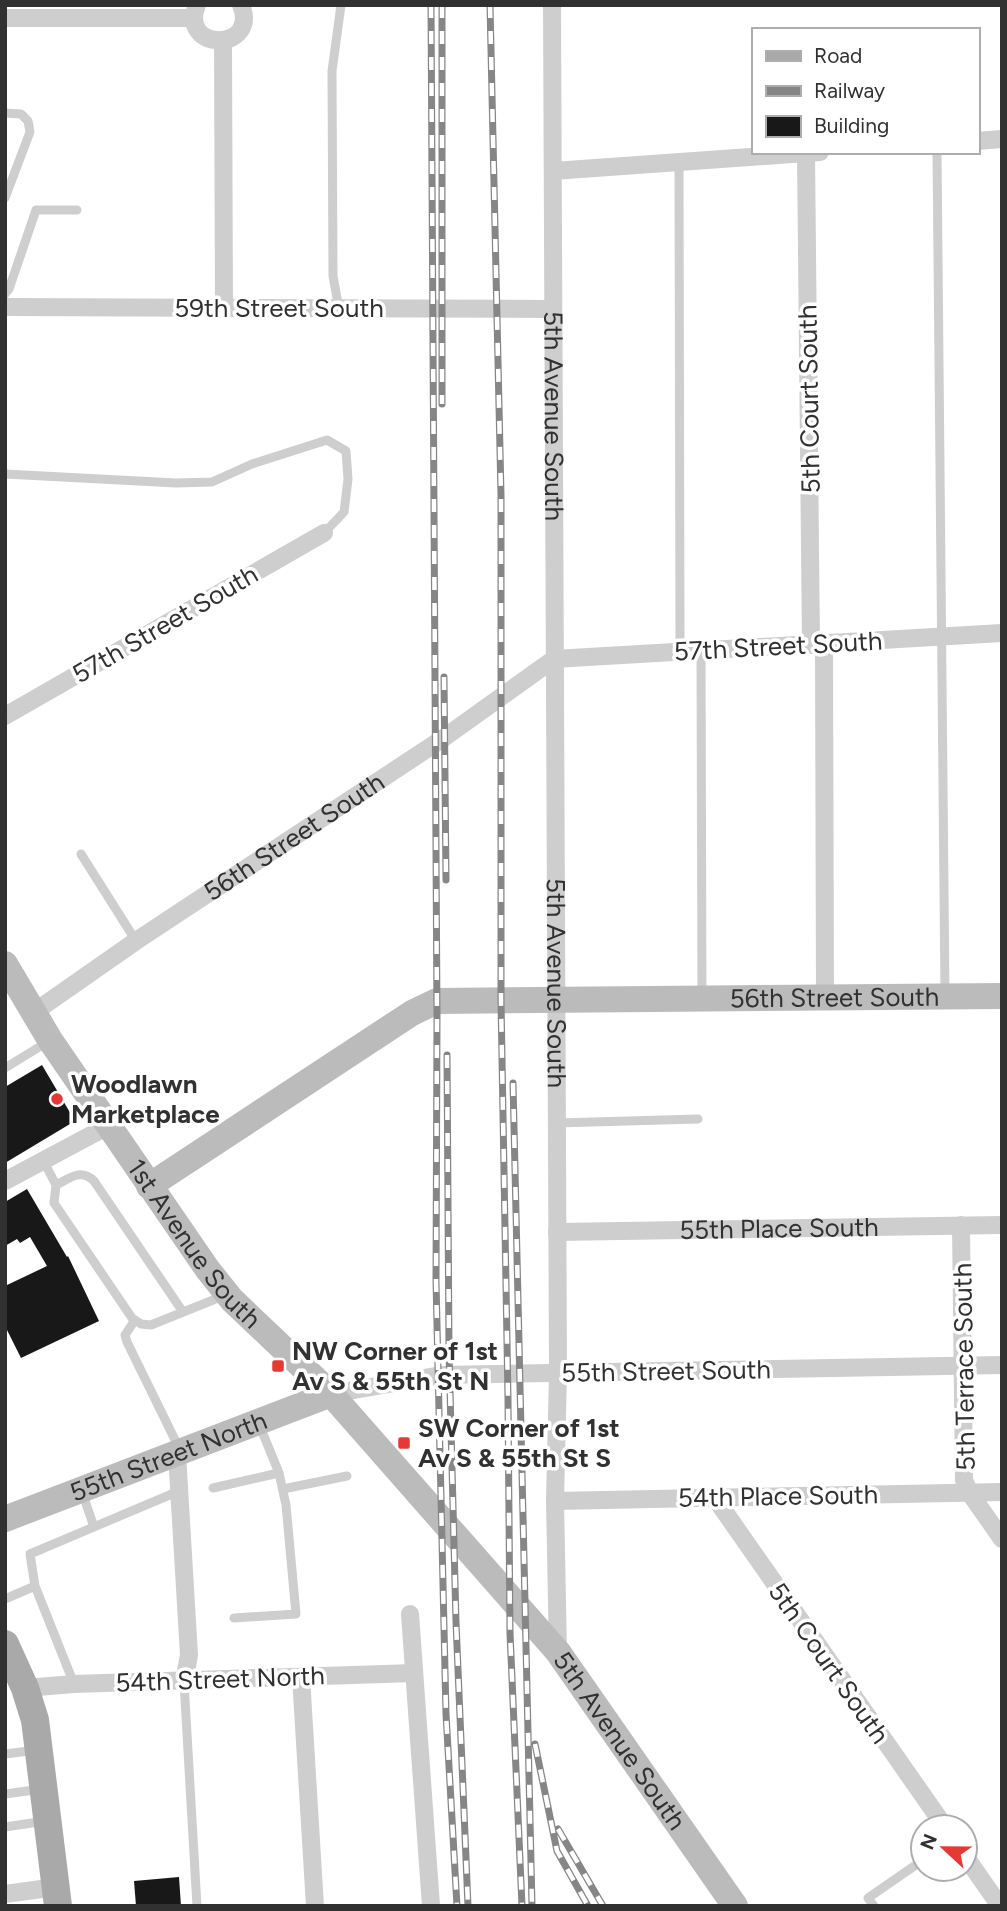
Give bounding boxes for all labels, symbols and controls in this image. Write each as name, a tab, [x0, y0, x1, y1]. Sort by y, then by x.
legend	[752, 28, 979, 154]
text: Road	[814, 43, 862, 68]
text: Railway	[814, 78, 885, 103]
text: Building	[814, 113, 889, 138]
street label: 59th Street South	[174, 292, 384, 324]
street label: 5th Court South	[791, 304, 827, 494]
street label: 5th Avenue South	[537, 311, 570, 521]
street label: 57th Street South	[67, 558, 263, 690]
street label: 57th Street South	[673, 625, 883, 667]
street label: 56th Street South	[198, 766, 390, 908]
street label: 5th Avenue South	[540, 878, 573, 1088]
street label: 56th Street South	[729, 981, 939, 1014]
place label: Woodlawn Marketplace	[71, 1068, 220, 1130]
marker: Woodlawn Marketplace	[49, 1091, 65, 1107]
street label: 1st Avenue South	[121, 1153, 268, 1335]
street label: 55th Place South	[679, 1211, 879, 1246]
street label: 5th Terrace South	[946, 1263, 982, 1471]
place label: NW Corner of 1st Av S & 55th St N	[292, 1335, 498, 1397]
street label: 55th Street South	[561, 1353, 771, 1389]
marker: NW Corner of 1st Av S & 55th St N	[270, 1358, 286, 1374]
street label: 55th Street North	[65, 1404, 271, 1509]
place label: SW Corner of 1st Av S & 55th St S	[418, 1412, 620, 1474]
marker: SW Corner of 1st Av S & 55th St S	[396, 1435, 412, 1451]
street label: 54th Place South	[678, 1478, 878, 1514]
street label: 5th Court South	[762, 1576, 896, 1750]
street label: 5th Avenue South	[547, 1645, 693, 1836]
street label: 54th Street North	[115, 1659, 325, 1699]
north arrow	[909, 1813, 979, 1883]
text: N	[915, 1831, 942, 1853]

